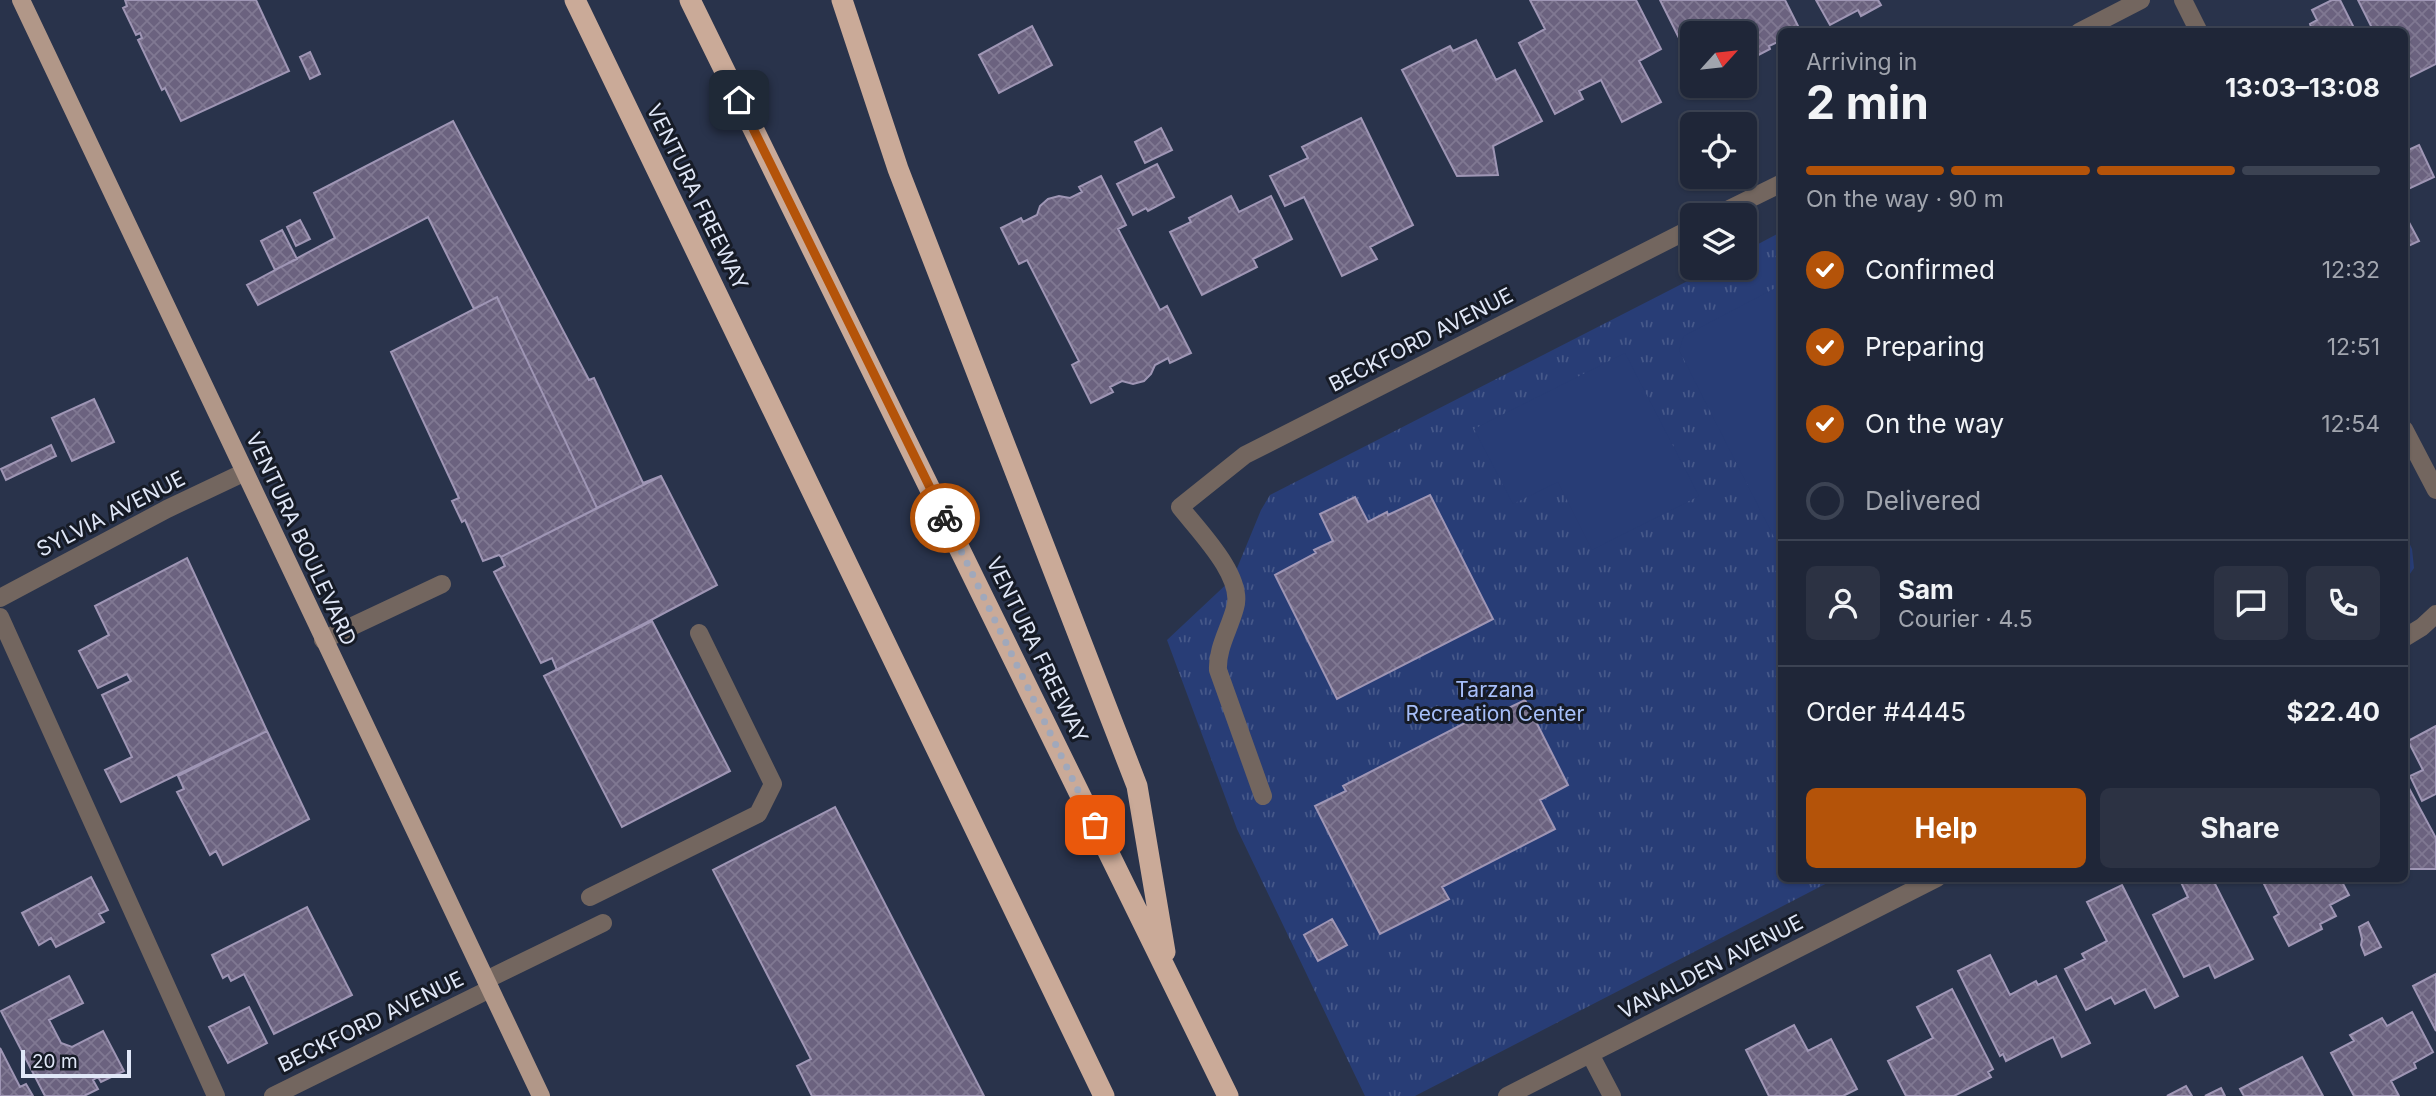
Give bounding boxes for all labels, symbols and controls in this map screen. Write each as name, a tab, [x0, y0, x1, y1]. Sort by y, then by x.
north arrow	[1680, 21, 1757, 98]
map controls	[1680, 21, 1757, 280]
text: Arriving in	[1806, 48, 1917, 76]
pin	[709, 70, 769, 130]
text: 13:03–13:08	[2225, 72, 2380, 103]
text: 2 min	[1806, 74, 1929, 130]
icon: home	[720, 81, 758, 119]
street label: VENTURA FREEWAY	[642, 100, 753, 294]
button: locate	[1680, 112, 1757, 189]
text: On the way · 90 m	[1806, 185, 2004, 213]
button: layers	[1680, 203, 1757, 280]
icon: check	[1806, 251, 1844, 289]
text: Confirmed	[1865, 254, 1995, 285]
text: 12:32	[2322, 256, 2380, 284]
street label: BECKFORD AVENUE	[1325, 282, 1517, 397]
icon: check	[1806, 328, 1844, 366]
text: Preparing	[1865, 331, 1985, 362]
text: 12:51	[2327, 333, 2380, 361]
icon: check	[1806, 405, 1844, 443]
text: On the way	[1865, 408, 2004, 439]
text: 12:54	[2321, 410, 2380, 438]
street label: VENTURA BOULEVARD	[241, 428, 362, 649]
street label: SYLVIA AVENUE	[33, 465, 189, 562]
courier	[910, 483, 980, 553]
text: Delivered	[1865, 485, 1981, 516]
icon: bike	[926, 499, 964, 537]
street label: VENTURA FREEWAY	[982, 553, 1093, 747]
button: person	[1806, 566, 1880, 640]
button: chat	[2214, 566, 2288, 640]
button: phone	[2306, 566, 2380, 640]
text: Sam	[1898, 574, 1954, 605]
text: Courier · 4.5	[1898, 605, 2033, 633]
park label: Tarzana Recreation Center	[1406, 677, 1585, 726]
text: Order #4445	[1806, 696, 1966, 727]
text: $22.40	[2286, 696, 2380, 727]
button: Help	[1806, 788, 2086, 868]
button: Share	[2100, 788, 2380, 868]
pin	[1065, 795, 1125, 855]
icon: bag	[1076, 806, 1114, 844]
street label: VANALDEN AVENUE	[1614, 909, 1807, 1024]
street label: BECKFORD AVENUE	[274, 966, 468, 1077]
scale bar	[21, 1047, 131, 1079]
text: 20 m	[32, 1050, 78, 1073]

